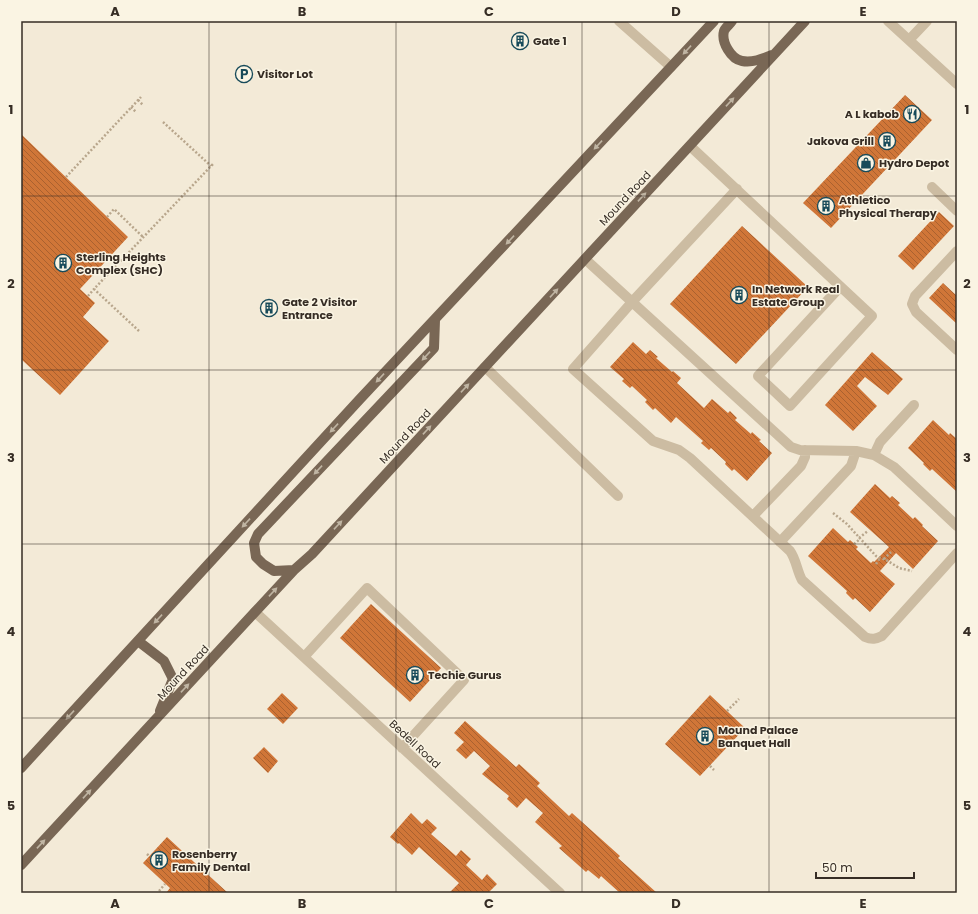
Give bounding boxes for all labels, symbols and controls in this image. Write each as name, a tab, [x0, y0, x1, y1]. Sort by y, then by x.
text: A	[110, 2, 120, 21]
text: B	[298, 2, 307, 21]
text: C	[484, 2, 494, 21]
text: D	[671, 2, 681, 21]
text: E	[859, 2, 867, 21]
building icon: Gate 1	[510, 31, 530, 51]
place label: Gate 1	[533, 33, 567, 49]
one-way arrow	[683, 45, 692, 54]
parking icon: Visitor Lot	[234, 64, 254, 84]
place label: Visitor Lot	[257, 66, 313, 82]
one-way arrow	[726, 97, 735, 107]
text: 1	[9, 100, 13, 119]
text: 1	[965, 100, 969, 119]
restaurant icon: A L kabob	[902, 104, 922, 124]
place label: A L kabob	[845, 106, 900, 122]
building icon: Jakova Grill	[877, 131, 897, 151]
place label: Jakova Grill	[807, 133, 874, 149]
one-way arrow	[594, 139, 603, 150]
shop icon: Hydro Depot	[856, 153, 876, 173]
place label: Hydro Depot	[879, 155, 950, 171]
street label: Mound Road	[595, 167, 655, 229]
one-way arrow	[637, 192, 647, 202]
place label: Athletico Physical Therapy	[839, 192, 937, 221]
building icon: Athletico Physical Therapy	[816, 196, 836, 216]
one-way arrow	[505, 235, 515, 245]
place label: Sterling Heights Complex (SHC)	[76, 249, 166, 278]
building icon: Sterling Heights Complex (SHC)	[53, 253, 73, 273]
text: 2	[7, 274, 15, 293]
text: 2	[963, 274, 971, 293]
place label: In Network Real Estate Group	[752, 281, 840, 310]
building icon: In Network Real Estate Group	[729, 285, 749, 305]
one-way arrow	[549, 288, 558, 298]
place label: Gate 2 Visitor Entrance	[282, 294, 357, 323]
building icon: Gate 2 Visitor Entrance	[259, 298, 279, 318]
one-way arrow	[422, 350, 431, 361]
one-way arrow	[375, 373, 384, 383]
one-way arrow	[461, 383, 470, 393]
street label: Mound Road	[375, 405, 435, 467]
one-way arrow	[330, 423, 339, 432]
one-way arrow	[422, 425, 432, 435]
text: 3	[7, 448, 15, 467]
text: 3	[963, 448, 971, 467]
one-way arrow	[314, 466, 323, 475]
one-way arrow	[241, 518, 251, 528]
one-way arrow	[334, 520, 343, 530]
one-way arrow	[268, 587, 278, 597]
one-way arrow	[153, 614, 163, 624]
text: 4	[7, 622, 16, 641]
text: 4	[963, 622, 972, 641]
street label: Mound Road	[153, 641, 213, 703]
building icon: Techie Gurus	[405, 665, 425, 685]
place label: Techie Gurus	[428, 667, 502, 683]
one-way arrow	[180, 682, 189, 693]
one-way arrow	[65, 710, 75, 720]
street label: Bedell Road	[386, 716, 444, 772]
place label: Mound Palace Banquet Hall	[718, 722, 798, 751]
building icon: Mound Palace Banquet Hall	[695, 726, 715, 746]
one-way arrow	[83, 789, 92, 799]
text: 5	[7, 796, 15, 815]
text: 5	[963, 796, 971, 815]
one-way arrow	[36, 839, 45, 848]
place label: Rosenberry Family Dental	[172, 846, 250, 875]
building icon: Rosenberry Family Dental	[149, 850, 169, 870]
scale bar	[816, 854, 914, 880]
text: 50 m	[822, 859, 853, 876]
text: A	[110, 894, 120, 913]
text: B	[298, 894, 307, 913]
text: C	[484, 894, 494, 913]
text: D	[671, 894, 681, 913]
text: E	[859, 894, 867, 913]

